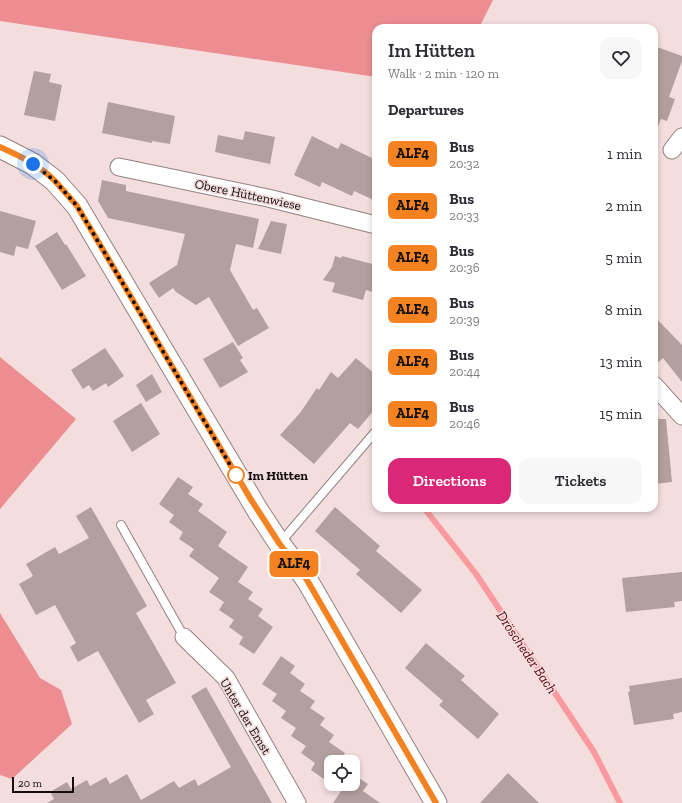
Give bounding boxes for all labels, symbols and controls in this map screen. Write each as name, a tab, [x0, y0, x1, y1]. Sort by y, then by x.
button: heart	[600, 37, 642, 79]
text: Im Hütten	[388, 39, 475, 62]
text: Walk · 2 min · 120 m	[388, 66, 499, 81]
text: Departures	[388, 101, 464, 119]
text: Bus	[449, 138, 474, 156]
text: ALF4	[396, 145, 429, 162]
text: 1 min	[607, 145, 642, 163]
your location	[23, 154, 43, 174]
text: 20:32	[449, 156, 479, 171]
street label: Obere Hüttenwiese	[193, 176, 302, 213]
text: Bus	[449, 190, 474, 208]
text: ALF4	[396, 197, 429, 214]
text: 2 min	[605, 197, 642, 215]
text: 20:33	[449, 208, 479, 223]
text: Bus	[449, 242, 474, 260]
text: ALF4	[396, 249, 429, 266]
text: 5 min	[605, 249, 642, 267]
text: 20:36	[449, 260, 480, 275]
text: Bus	[449, 294, 474, 312]
text: ALF4	[396, 301, 429, 318]
text: 8 min	[605, 301, 642, 319]
text: 20:39	[449, 312, 480, 327]
text: Bus	[449, 346, 474, 364]
text: ALF4	[396, 353, 429, 370]
text: 13 min	[600, 353, 642, 371]
text: 20:44	[449, 364, 480, 379]
text: Bus	[449, 398, 474, 416]
text: ALF4	[396, 405, 429, 422]
text: 15 min	[599, 405, 642, 423]
text: 20:46	[449, 416, 480, 431]
button: Directions	[388, 458, 511, 504]
button: Tickets	[519, 458, 642, 504]
marker: Im Hütten	[227, 466, 245, 484]
place label: Im Hütten	[248, 468, 308, 483]
line badge: ALF4	[266, 551, 322, 577]
text: ALF4	[277, 555, 311, 572]
water label: Dröscheder Bach	[493, 608, 560, 697]
street label: Unter der Emst	[217, 675, 274, 757]
map controls	[324, 755, 360, 791]
button: locate	[324, 755, 360, 791]
scale bar	[12, 775, 74, 794]
text: 20 m	[18, 777, 42, 790]

